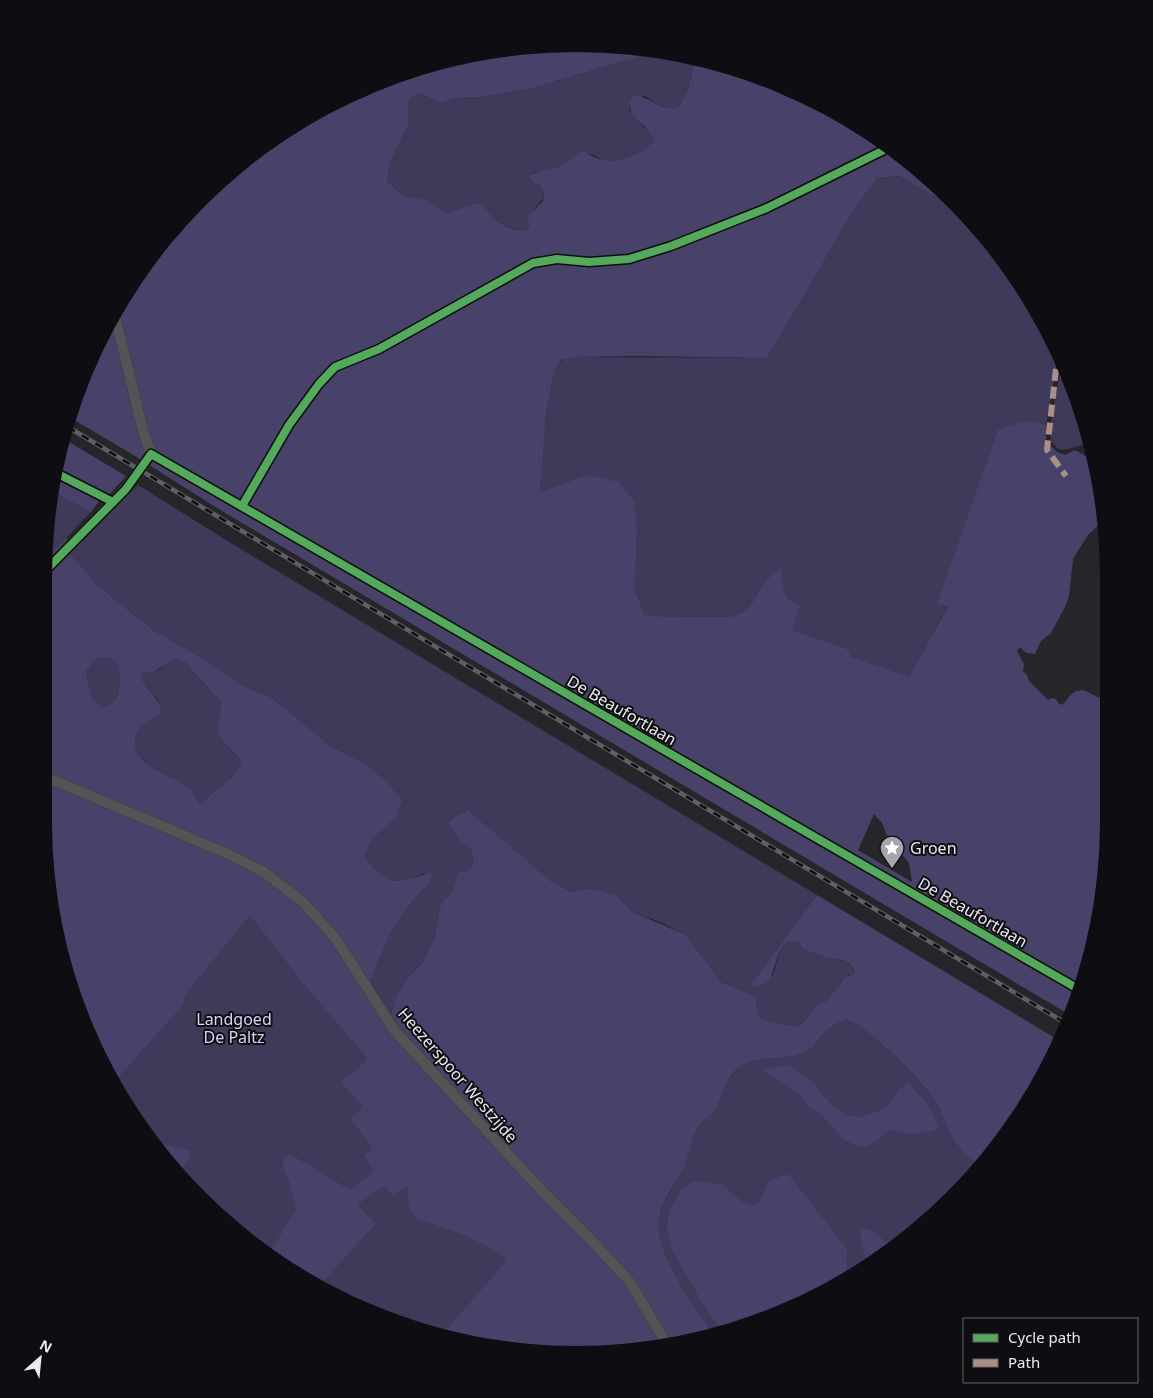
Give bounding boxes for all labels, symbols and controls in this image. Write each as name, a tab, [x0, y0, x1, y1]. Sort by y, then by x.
street label: De Beaufortlaan	[563, 670, 681, 750]
place icon: Groen	[879, 835, 905, 869]
place label: Groen	[910, 837, 957, 859]
street label: De Beaufortlaan	[914, 872, 1032, 952]
street label: Heezerspoor Westzijde	[393, 1003, 523, 1147]
park label: Landgoed De Paltz	[196, 1008, 272, 1048]
legend	[963, 1318, 1138, 1383]
text: Cycle path	[1008, 1327, 1081, 1347]
north arrow	[15, 1333, 65, 1383]
text: N	[37, 1335, 56, 1357]
text: Path	[1008, 1352, 1040, 1372]

